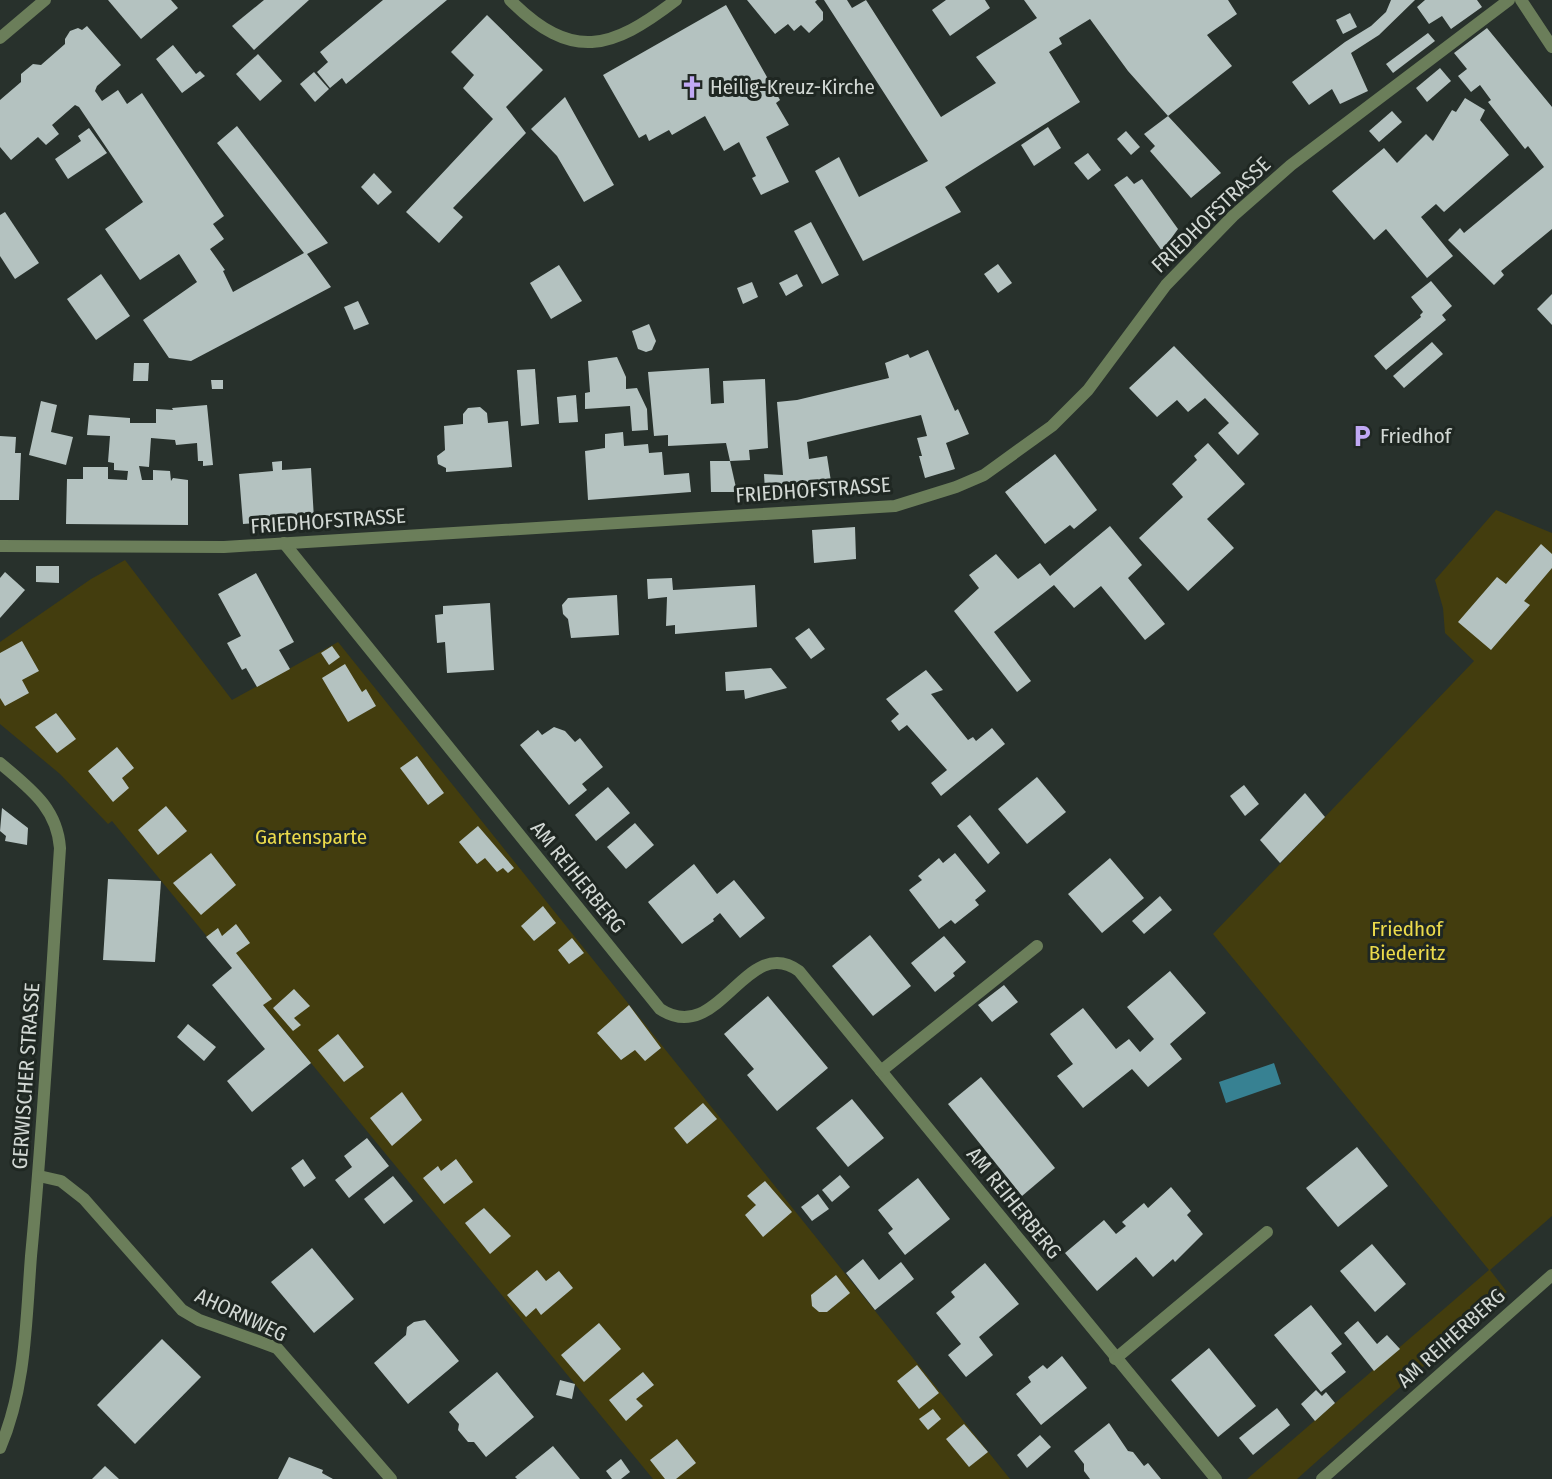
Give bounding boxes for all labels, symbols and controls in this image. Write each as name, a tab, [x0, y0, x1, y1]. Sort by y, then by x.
church icon: Heilig-Kreuz-Kirche	[679, 74, 705, 100]
place label: Heilig-Kreuz-Kirche	[710, 74, 875, 100]
street label: FRIEDHOFSTRASSE	[1146, 152, 1276, 278]
parking icon: Friedhof	[1349, 423, 1375, 449]
place label: Friedhof	[1380, 423, 1453, 449]
street label: FRIEDHOFSTRASSE	[735, 472, 892, 508]
street label: FRIEDHOFSTRASSE	[250, 503, 407, 539]
street label: AM REIHERBERG	[525, 816, 631, 938]
park label: Gartensparte	[255, 824, 367, 850]
park label: Friedhof Biederitz	[1369, 916, 1445, 966]
street label: GERWISCHER STRASSE	[7, 982, 46, 1170]
street label: AM REIHERBERG	[961, 1142, 1067, 1264]
street label: AHORNWEG	[191, 1282, 291, 1348]
street label: AM REIHERBERG	[1392, 1283, 1510, 1393]

